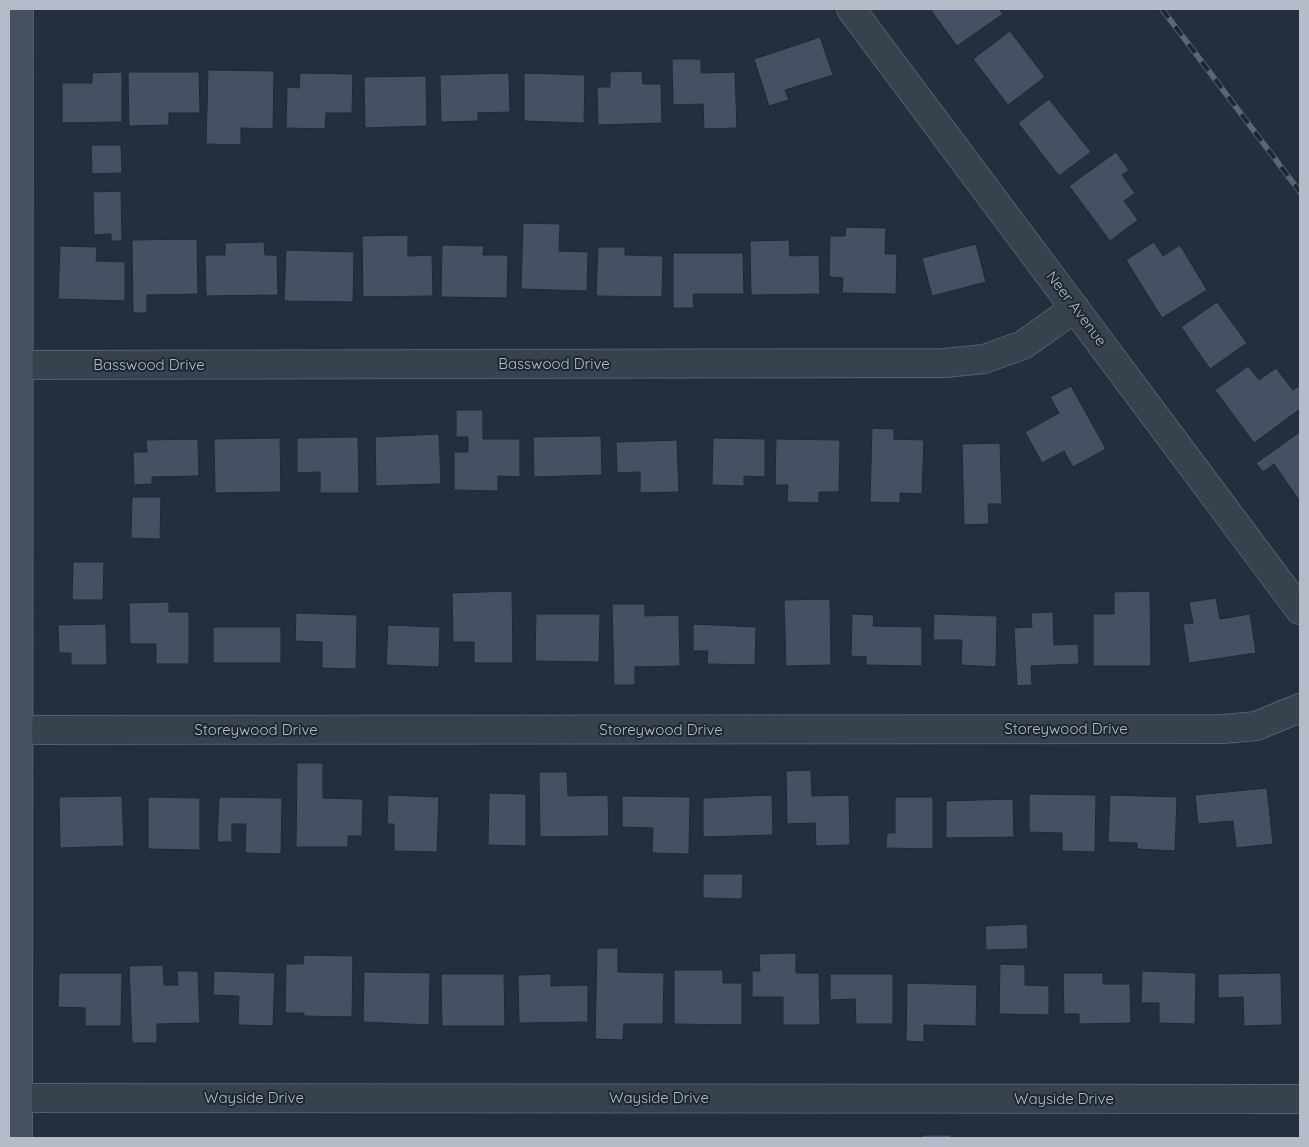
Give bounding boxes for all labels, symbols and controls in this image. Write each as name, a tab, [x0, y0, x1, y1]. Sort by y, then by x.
street label: Neer Avenue	[1042, 268, 1110, 350]
street label: Basswood Drive	[498, 355, 610, 373]
street label: Basswood Drive	[93, 356, 205, 374]
street label: Storeywood Drive	[1004, 720, 1128, 738]
street label: Storeywood Drive	[194, 721, 318, 739]
street label: Storeywood Drive	[599, 721, 723, 739]
street label: Wayside Drive	[204, 1089, 304, 1107]
street label: Wayside Drive	[609, 1089, 709, 1107]
street label: Wayside Drive	[1014, 1090, 1114, 1108]

